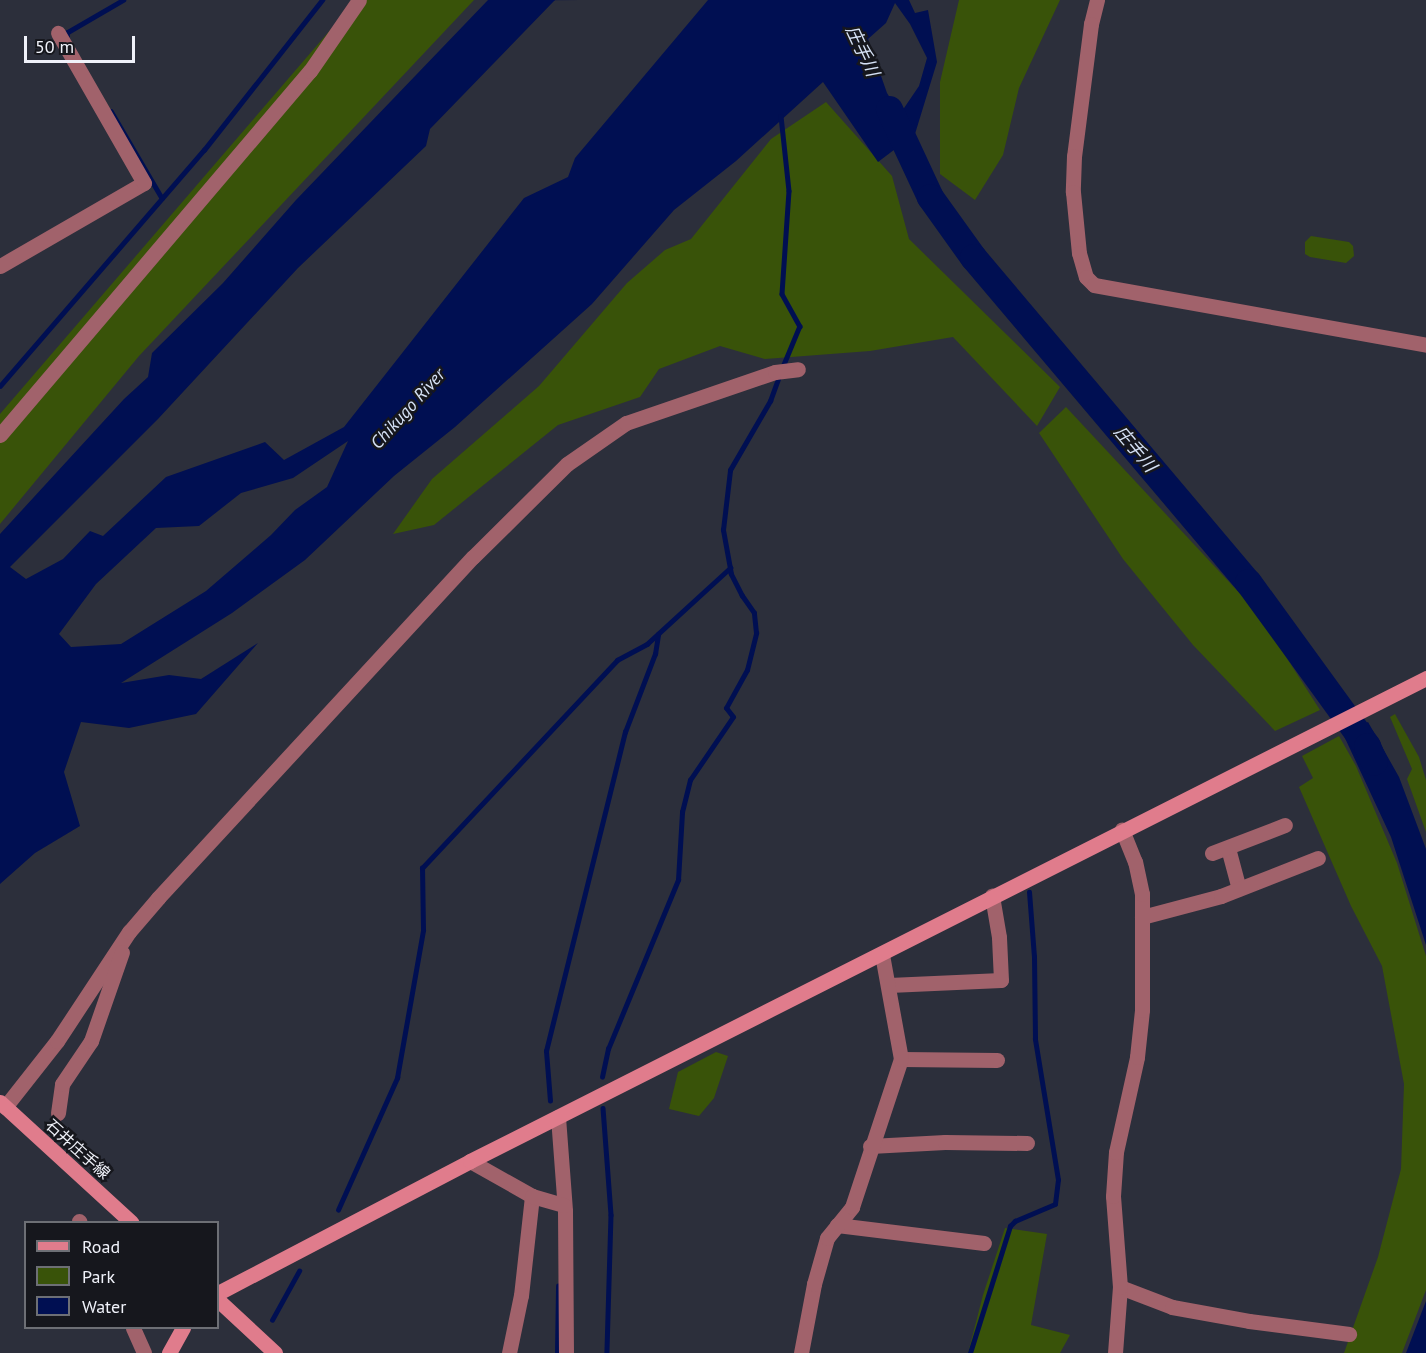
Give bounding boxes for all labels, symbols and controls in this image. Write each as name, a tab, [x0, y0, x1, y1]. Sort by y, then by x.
water label: 庄手川	[841, 22, 883, 80]
scale bar	[27, 24, 138, 62]
text: 50 m	[35, 35, 74, 58]
water label: Chikugo River	[366, 364, 450, 454]
water label: 庄手川	[1109, 421, 1161, 477]
street label: 石井庄手線	[42, 1115, 114, 1183]
legend	[24, 1221, 219, 1329]
text: Road	[82, 1235, 120, 1258]
text: Park	[82, 1265, 115, 1288]
text: Water	[82, 1295, 126, 1318]

